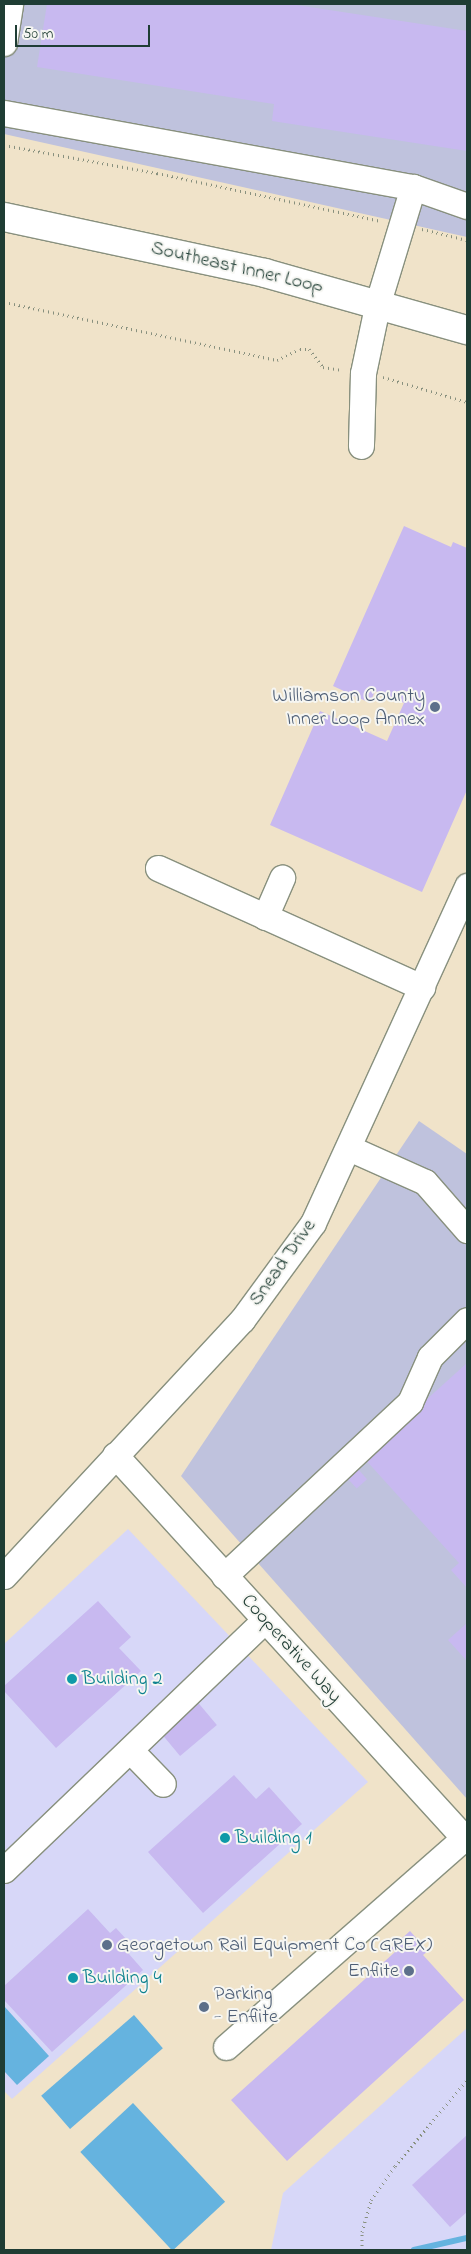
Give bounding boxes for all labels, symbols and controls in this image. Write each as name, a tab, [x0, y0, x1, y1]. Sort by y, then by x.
scale bar	[18, 15, 152, 47]
text: 50 m	[23, 23, 53, 45]
street label: Southeast Inner Loop	[148, 236, 326, 300]
place label: Williamson County Inner Loop Annex	[272, 684, 425, 731]
marker: Williamson County Inner Loop Annex	[429, 701, 441, 713]
street label: Snead Drive	[244, 1215, 322, 1311]
street label: Cooperative Way	[236, 1589, 346, 1709]
place label: Building 2	[82, 1667, 162, 1691]
marker: Building 2	[66, 1673, 78, 1685]
place label: Building 1	[235, 1826, 312, 1850]
marker: Building 1	[219, 1832, 231, 1844]
place label: Georgetown Rail Equipment Co (GREX)	[117, 1933, 432, 1957]
marker: Georgetown Rail Equipment Co (GREX)	[101, 1939, 113, 1951]
place label: Enflite	[348, 1959, 399, 1983]
marker: Enflite	[403, 1965, 415, 1977]
place label: Building 4	[83, 1966, 162, 1990]
marker: Building 4	[67, 1972, 79, 1984]
place label: Parking - Enflite	[214, 1983, 278, 2030]
marker: Parking - Enflite	[198, 2001, 210, 2013]

